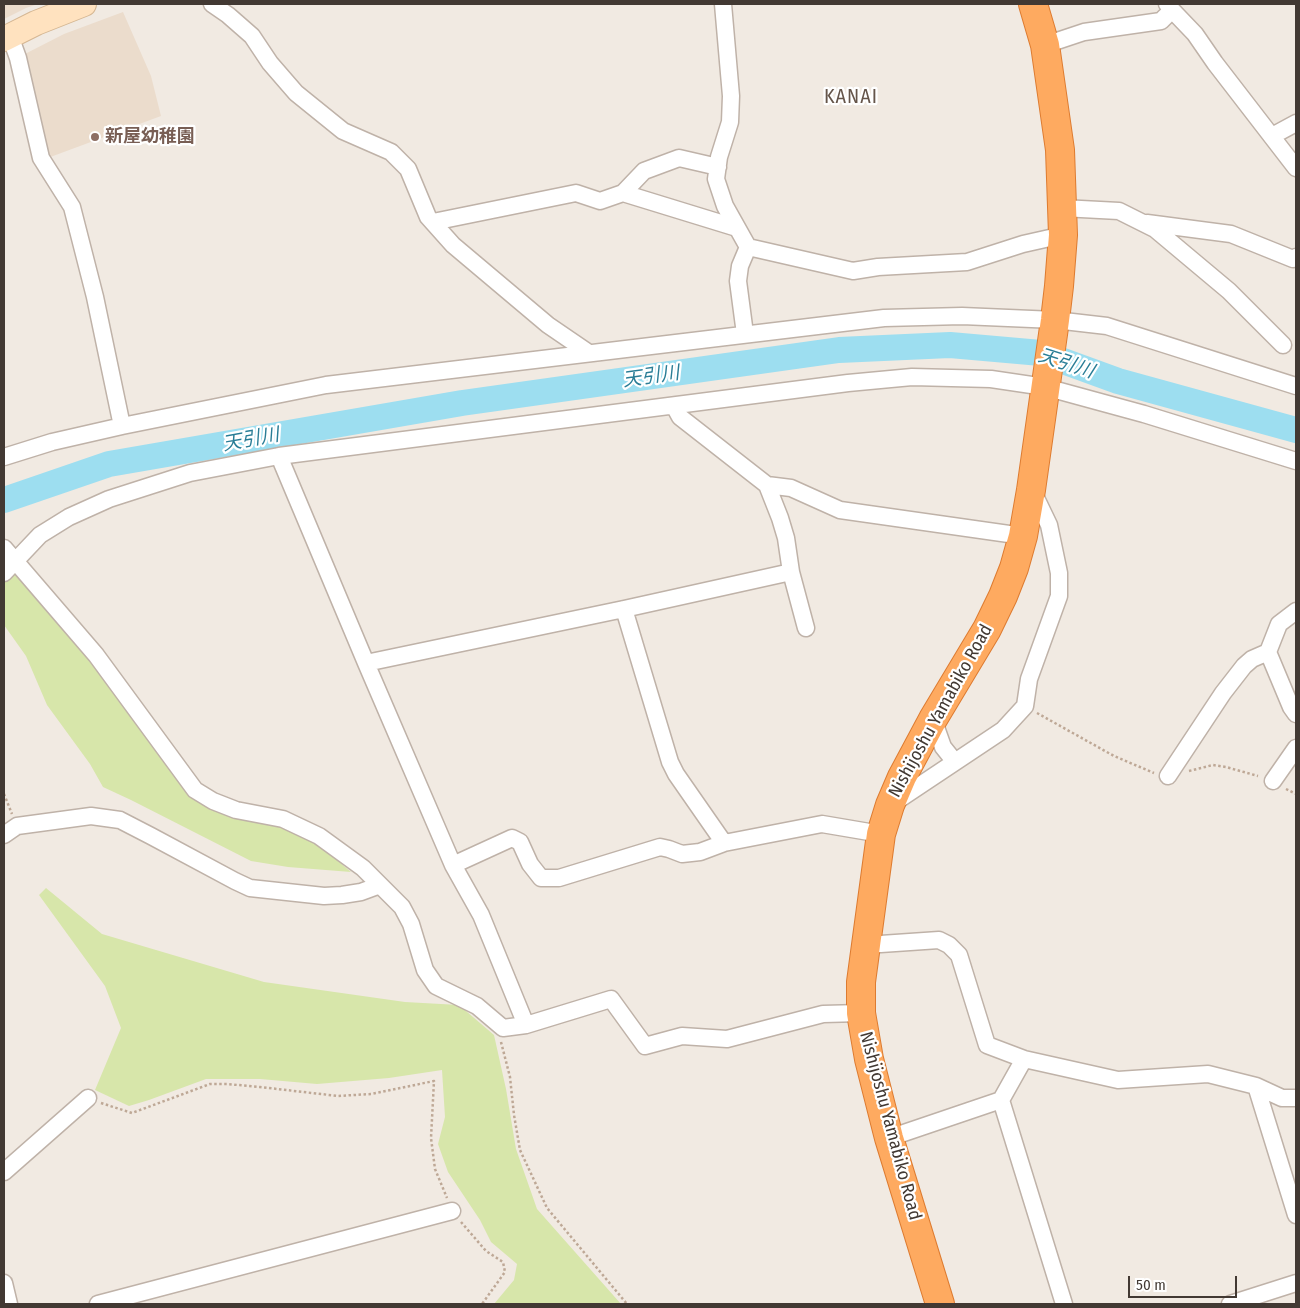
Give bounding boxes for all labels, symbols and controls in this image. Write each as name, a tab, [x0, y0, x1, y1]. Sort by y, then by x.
district label: KANAI	[823, 85, 879, 109]
place label: 新屋幼稚園	[105, 126, 195, 148]
marker: 新屋幼稚園	[89, 131, 101, 143]
water label: 天引川	[1035, 344, 1097, 384]
water label: 天引川	[621, 362, 681, 392]
water label: 天引川	[221, 424, 281, 456]
street label: Nishijoshu Yamabiko Road	[884, 621, 998, 801]
street label: Nishijoshu Yamabiko Road	[854, 1029, 926, 1223]
scale bar	[1130, 1266, 1239, 1298]
text: 50 m	[1136, 1276, 1166, 1294]

